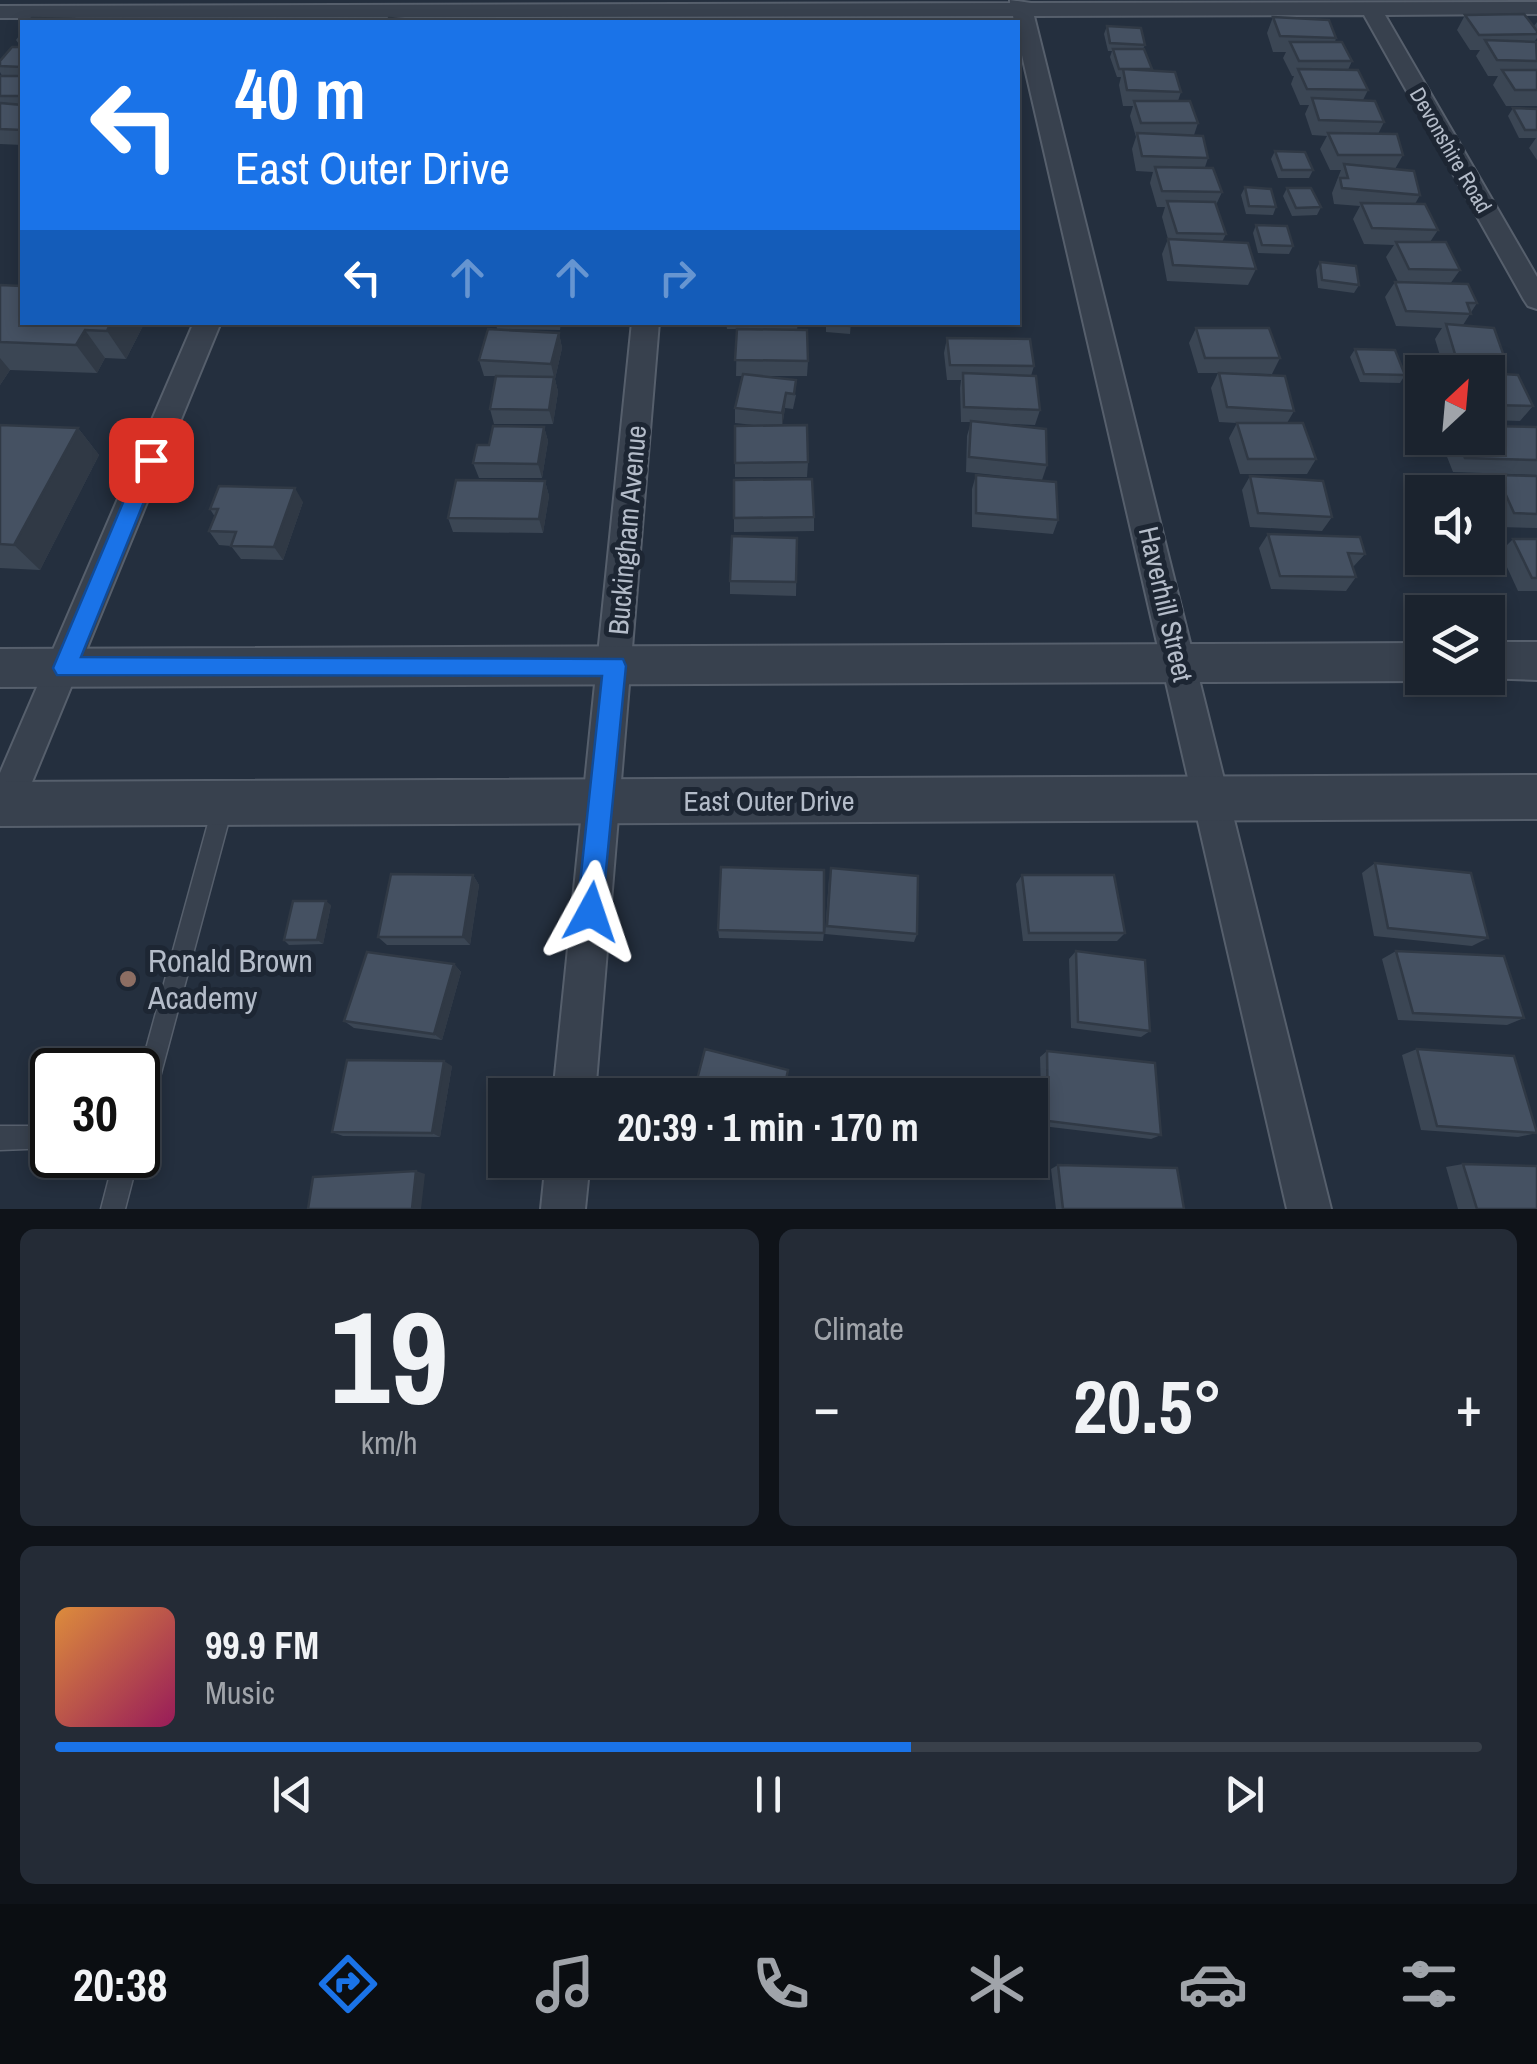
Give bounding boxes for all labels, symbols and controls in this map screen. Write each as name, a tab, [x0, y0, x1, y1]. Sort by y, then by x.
text: 40 m	[235, 47, 366, 141]
icon: left	[70, 60, 200, 190]
street label: Devonshire Road	[1403, 82, 1499, 218]
text: East Outer Drive	[235, 137, 510, 198]
icon: left	[335, 250, 390, 305]
icon: ahead	[440, 250, 495, 305]
icon: ahead	[545, 250, 600, 305]
icon: right	[650, 250, 705, 305]
north arrow	[1405, 355, 1505, 455]
map controls	[1405, 355, 1505, 695]
pin	[109, 418, 194, 503]
street label: Buckingham Avenue	[599, 424, 655, 636]
icon: arrive	[124, 433, 179, 488]
button: sound	[1405, 475, 1505, 575]
street label: Haverhill Street	[1130, 523, 1202, 685]
button: layers	[1405, 595, 1505, 695]
street label: East Outer Drive	[684, 782, 855, 820]
position arrow	[539, 860, 643, 964]
place label: Ronald Brown Academy	[147, 939, 313, 1019]
marker: Ronald Brown Academy	[117, 968, 139, 990]
speed limit sign: 30	[30, 1048, 160, 1178]
text: 20:39 · 1 min · 170 m	[617, 1102, 919, 1153]
text: 19	[330, 1268, 449, 1444]
text: Climate	[814, 1307, 904, 1350]
text: 20.5°	[1073, 1355, 1223, 1456]
text: −	[814, 1369, 840, 1443]
text: +	[1456, 1369, 1482, 1443]
text: km/h	[361, 1421, 418, 1464]
text: 99.9 FM	[205, 1620, 319, 1671]
text: Music	[205, 1671, 275, 1714]
icon: previous	[265, 1767, 320, 1822]
icon: pause	[741, 1767, 796, 1822]
icon: next	[1217, 1767, 1272, 1822]
icon: directions	[313, 1949, 383, 2019]
icon: music	[530, 1949, 600, 2019]
icon: phone	[746, 1949, 816, 2019]
icon: climate	[962, 1949, 1032, 2019]
icon: car	[1178, 1949, 1248, 2019]
icon: filters	[1394, 1949, 1464, 2019]
text: 20:38	[73, 1954, 167, 2015]

